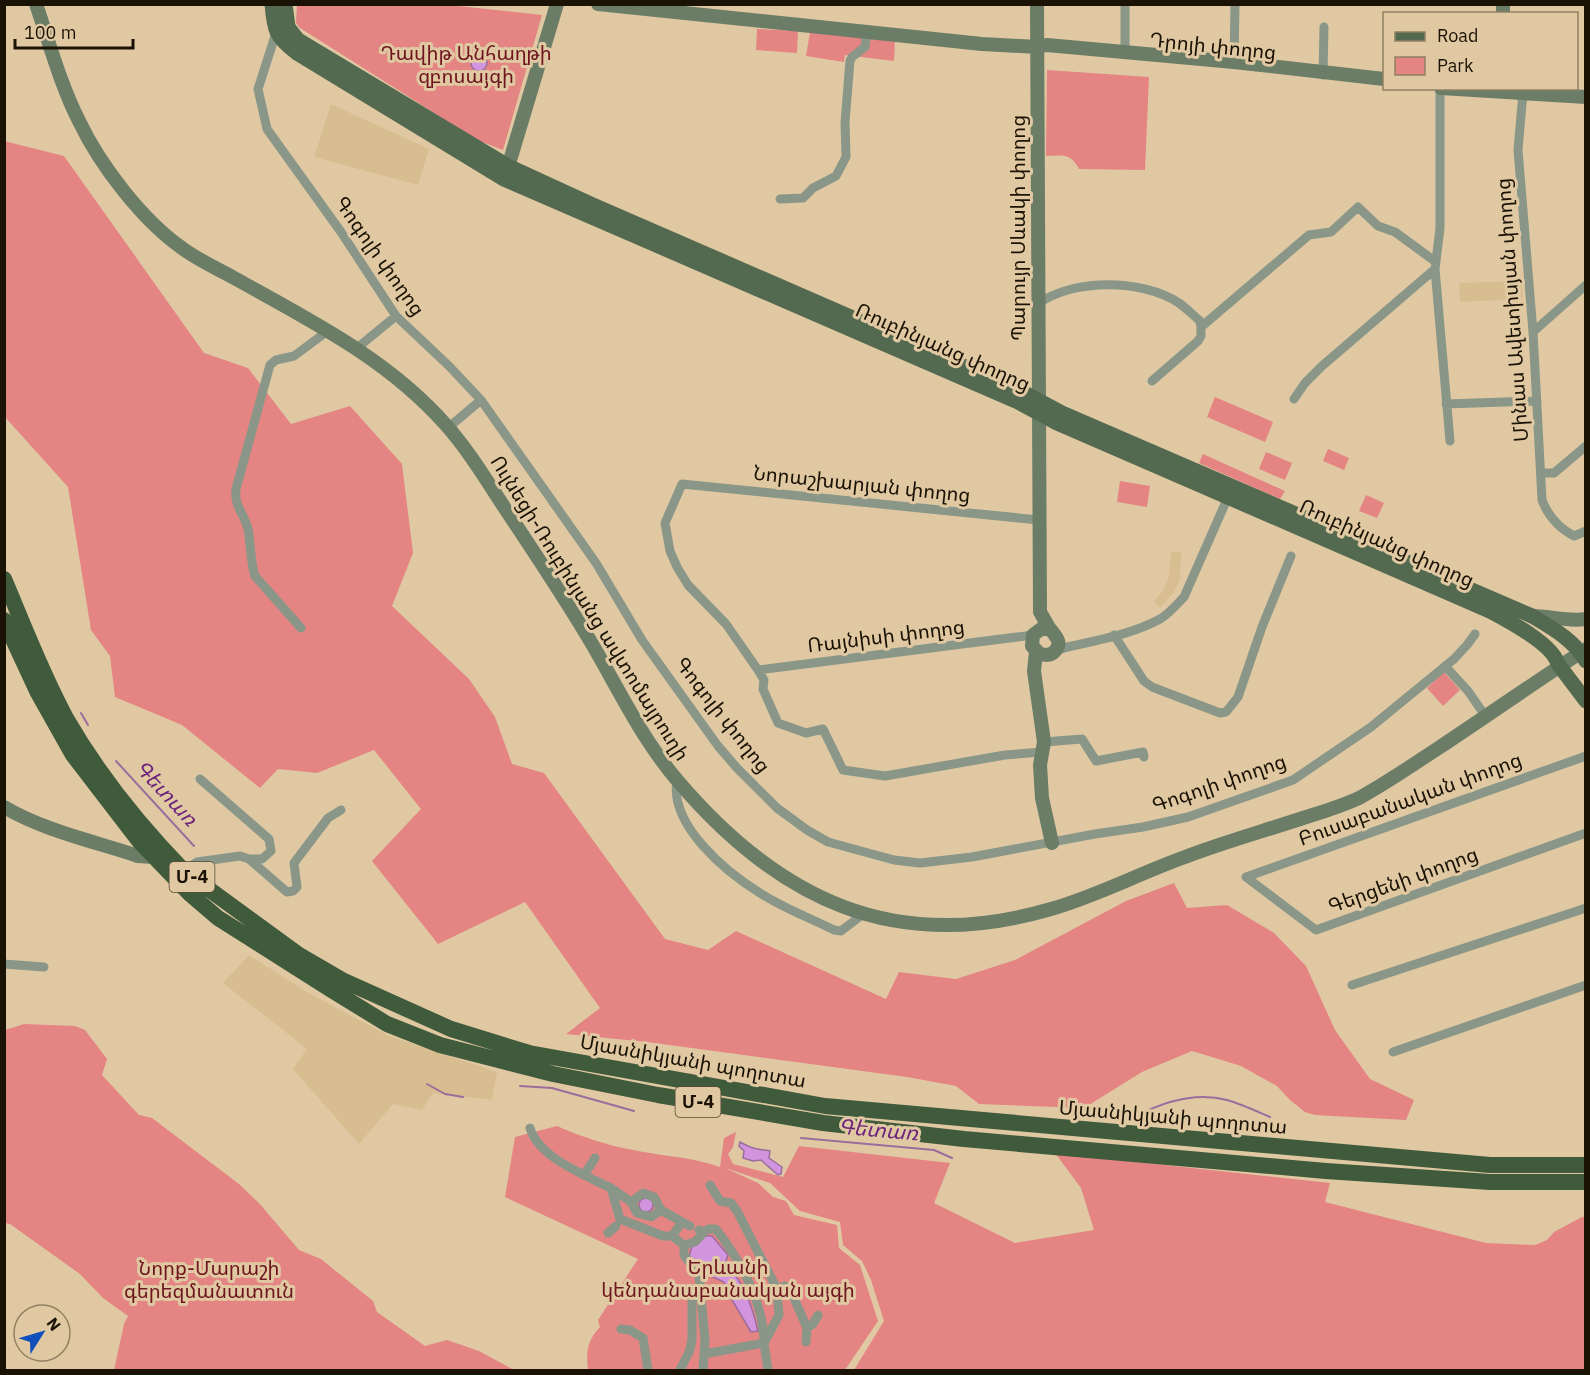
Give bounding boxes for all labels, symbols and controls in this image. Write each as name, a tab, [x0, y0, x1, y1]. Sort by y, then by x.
scale bar	[15, 12, 134, 50]
legend	[1383, 12, 1578, 90]
text: 100 m	[24, 21, 76, 44]
text: Road	[1437, 24, 1478, 47]
street label: Դրոյի փողոց	[1148, 25, 1278, 66]
park label: Դավիթ Անհաղթի զբոսայգի	[380, 39, 552, 89]
text: Park	[1437, 54, 1474, 77]
street label: Պարույր Սևակի փողոց	[1004, 115, 1031, 341]
street label: Մինաս Ավետիսյան փողոց	[1489, 177, 1534, 443]
street label: Գոգոլի փողոց	[329, 191, 432, 321]
street label: Ռուբինյանց փողոց	[852, 296, 1035, 397]
street label: Ուլնեցի-Ռուբինյանց ավտոմայրուղի	[485, 450, 696, 766]
street label: Նորաշխարյան փողոց	[752, 459, 972, 508]
street label: Ռուբինյանց փողոց	[1296, 492, 1479, 593]
street label: Ռայնիսի փողոց	[806, 612, 966, 659]
street label: Գոգոլի փողոց	[670, 651, 777, 778]
street label: Բուսաբանական փողոց	[1294, 745, 1525, 852]
street label: Գոգոլի փողոց	[1148, 747, 1290, 818]
water label: Գետառ	[129, 753, 205, 832]
street label: Գերցենի փողոց	[1324, 840, 1481, 919]
road number: Մ-4	[170, 862, 214, 892]
street label: Մյասնիկյանի պողոտա	[578, 1027, 808, 1094]
road number: Մ-4	[676, 1087, 720, 1117]
street label: Մյասնիկյանի պողոտա	[1058, 1093, 1288, 1140]
water label: Գետառ	[837, 1112, 920, 1147]
park label: Երևանի կենդանաբանական այգի	[601, 1253, 855, 1303]
park label: Նորք-Մարաշի գերեզմանատուն	[124, 1254, 294, 1304]
north arrow	[12, 1303, 72, 1363]
text: N	[43, 1313, 65, 1335]

